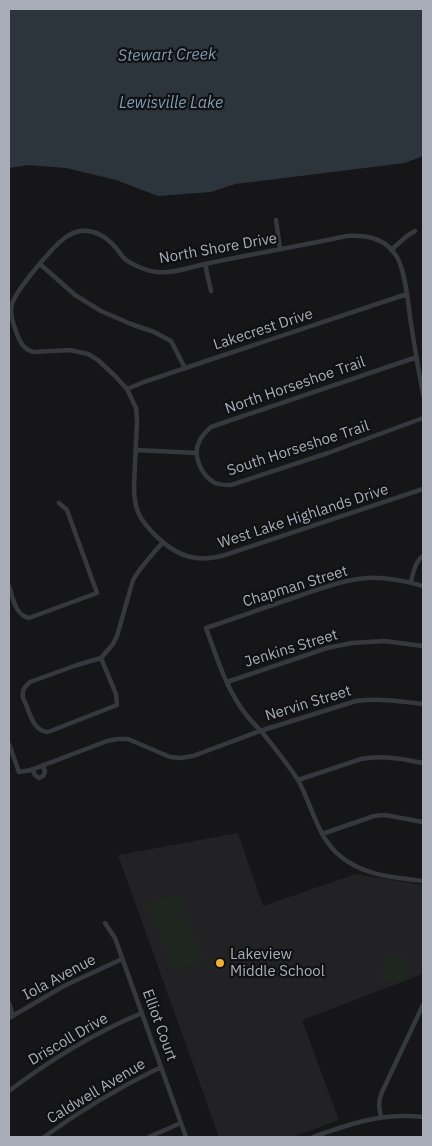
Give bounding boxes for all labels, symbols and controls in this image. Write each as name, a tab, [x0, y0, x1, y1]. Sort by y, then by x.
water label: Stewart Creek	[118, 43, 217, 65]
water label: Lewisville Lake	[119, 92, 223, 112]
street label: North Shore Drive	[157, 228, 278, 267]
street label: Lakecrest Drive	[211, 304, 315, 354]
street label: North Horseshoe Trail	[222, 352, 367, 417]
street label: South Horseshoe Trail	[224, 416, 371, 479]
street label: West Lake Highlands Drive	[215, 479, 390, 552]
street label: Chapman Street	[240, 561, 350, 611]
street label: Jenkins Street	[242, 624, 340, 671]
street label: Nervin Street	[263, 680, 353, 725]
place label: Lakeview Middle School	[230, 944, 325, 980]
street label: Iola Avenue	[19, 949, 99, 1004]
marker: Lakeview Middle School	[214, 957, 226, 969]
street label: Elliot Court	[139, 986, 182, 1063]
street label: Driscoll Drive	[24, 1008, 111, 1069]
street label: Caldwell Avenue	[43, 1054, 148, 1127]

